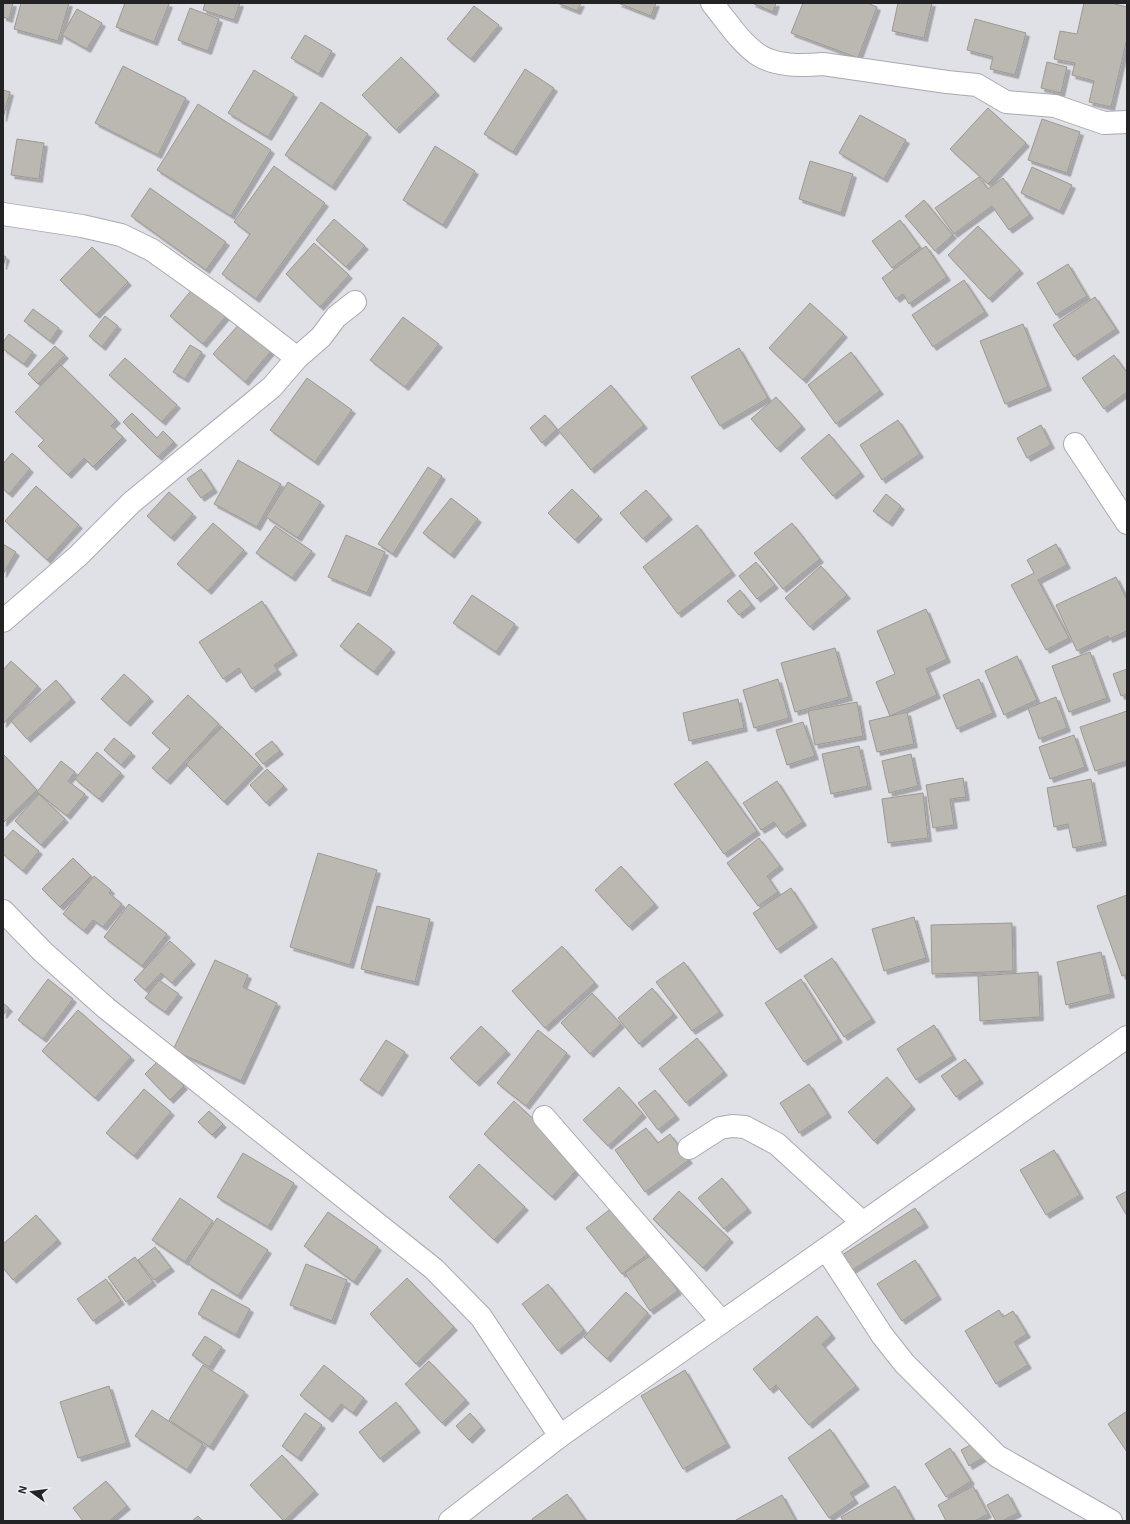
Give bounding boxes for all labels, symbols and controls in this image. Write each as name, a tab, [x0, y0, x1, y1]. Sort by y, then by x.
north arrow	[12, 1472, 52, 1512]
text: N	[15, 1484, 29, 1495]

